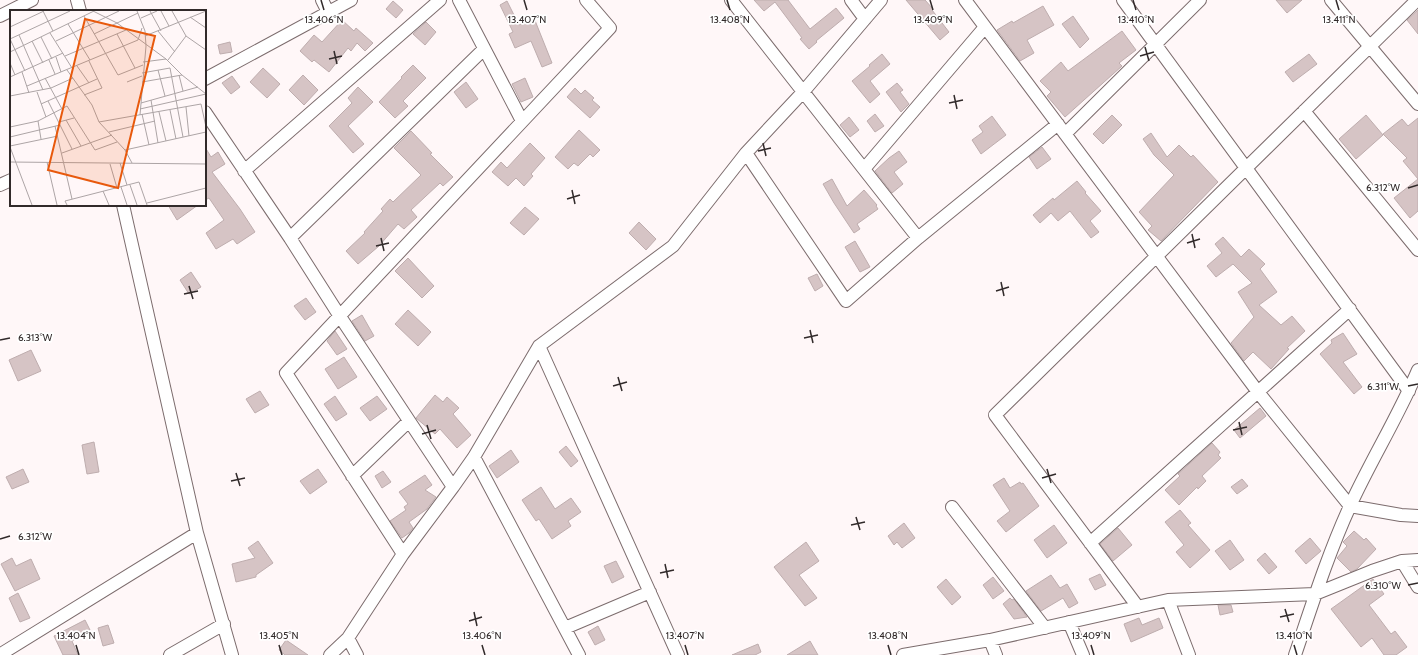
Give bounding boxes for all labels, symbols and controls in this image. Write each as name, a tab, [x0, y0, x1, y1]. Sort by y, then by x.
inset map	[10, 10, 206, 206]
text: 13.406°N	[304, 13, 344, 26]
text: 13.407°N	[508, 13, 546, 26]
text: 13.408°N	[710, 13, 750, 26]
text: 13.409°N	[913, 13, 953, 26]
text: 13.410°N	[1118, 13, 1154, 26]
text: 13.411°N	[1322, 13, 1356, 26]
text: 6.312°W	[1366, 181, 1401, 194]
text: 6.313°W	[18, 331, 53, 344]
text: 6.311°W	[1367, 380, 1400, 393]
text: 6.312°W	[18, 530, 53, 543]
text: 6.310°W	[1365, 579, 1401, 592]
text: 13.404°N	[56, 629, 96, 642]
text: 13.405°N	[260, 629, 298, 642]
text: 13.406°N	[462, 629, 502, 642]
text: 13.407°N	[666, 629, 704, 642]
text: 13.408°N	[868, 629, 908, 642]
text: 13.409°N	[1071, 629, 1111, 642]
text: 13.410°N	[1276, 629, 1312, 642]

